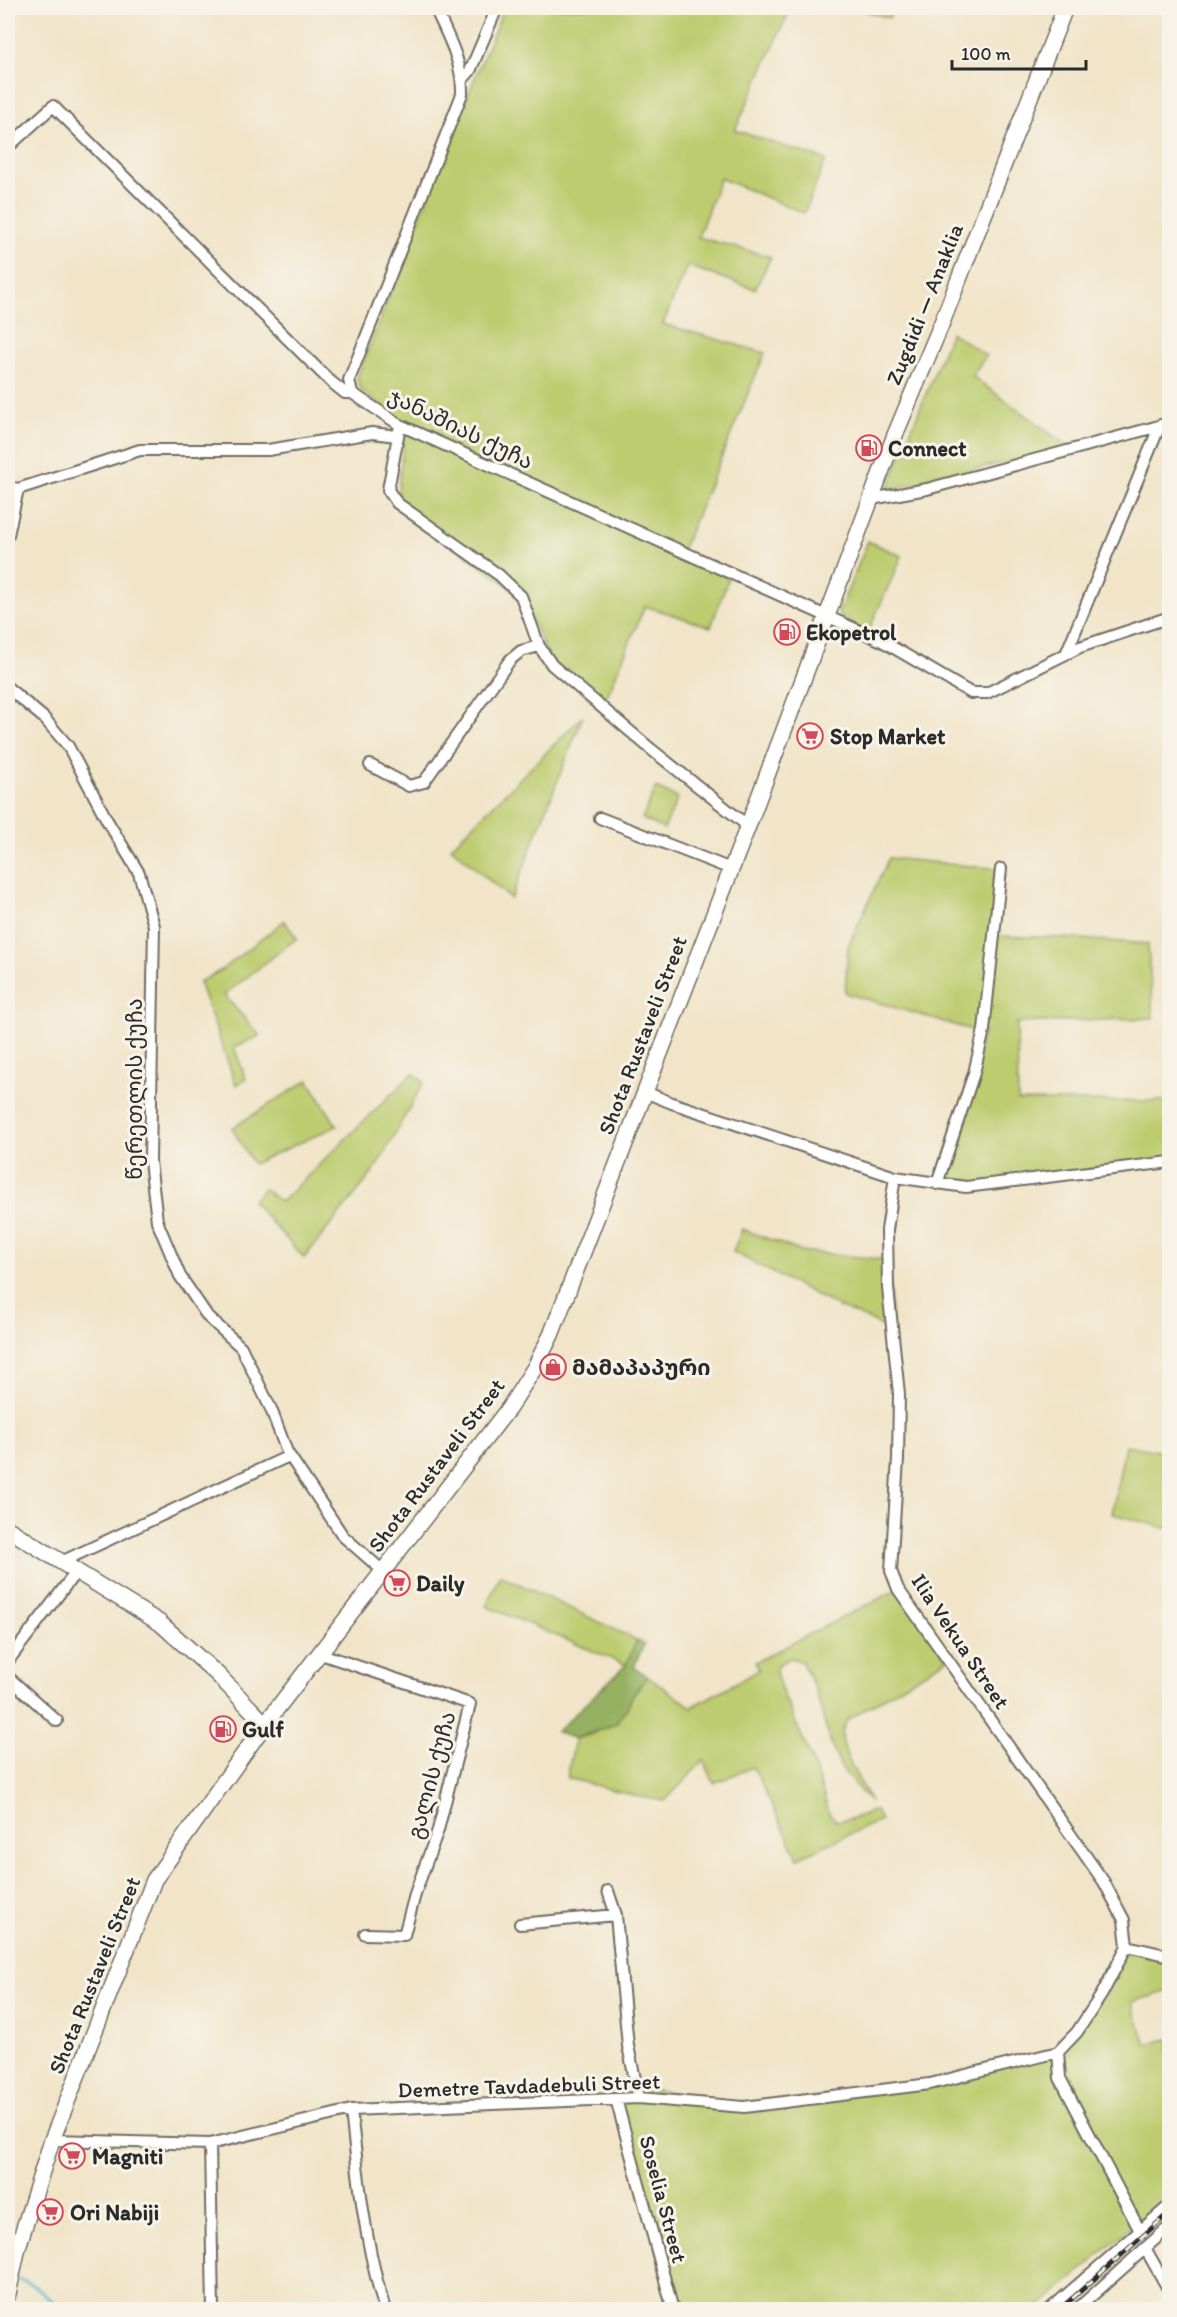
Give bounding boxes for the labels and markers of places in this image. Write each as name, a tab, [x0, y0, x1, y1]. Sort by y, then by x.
fuel station icon: Connect	[854, 433, 884, 463]
place label: Connect	[888, 435, 967, 462]
fuel station icon: Ekopetrol	[772, 617, 802, 647]
place label: Ekopetrol	[806, 619, 897, 646]
supermarket icon: Stop Market	[795, 721, 825, 751]
place label: Stop Market	[830, 723, 946, 750]
shop icon: მამაპაპური	[538, 1352, 568, 1382]
place label: მამაპაპური	[572, 1354, 711, 1381]
supermarket icon: Daily	[382, 1568, 412, 1598]
place label: Daily	[416, 1570, 465, 1597]
fuel station icon: Gulf	[208, 1714, 238, 1744]
place label: Gulf	[242, 1716, 285, 1743]
supermarket icon: Magniti	[57, 2141, 87, 2171]
place label: Magniti	[92, 2143, 163, 2170]
supermarket icon: Ori Nabiji	[35, 2197, 65, 2227]
place label: Ori Nabiji	[70, 2199, 159, 2226]

